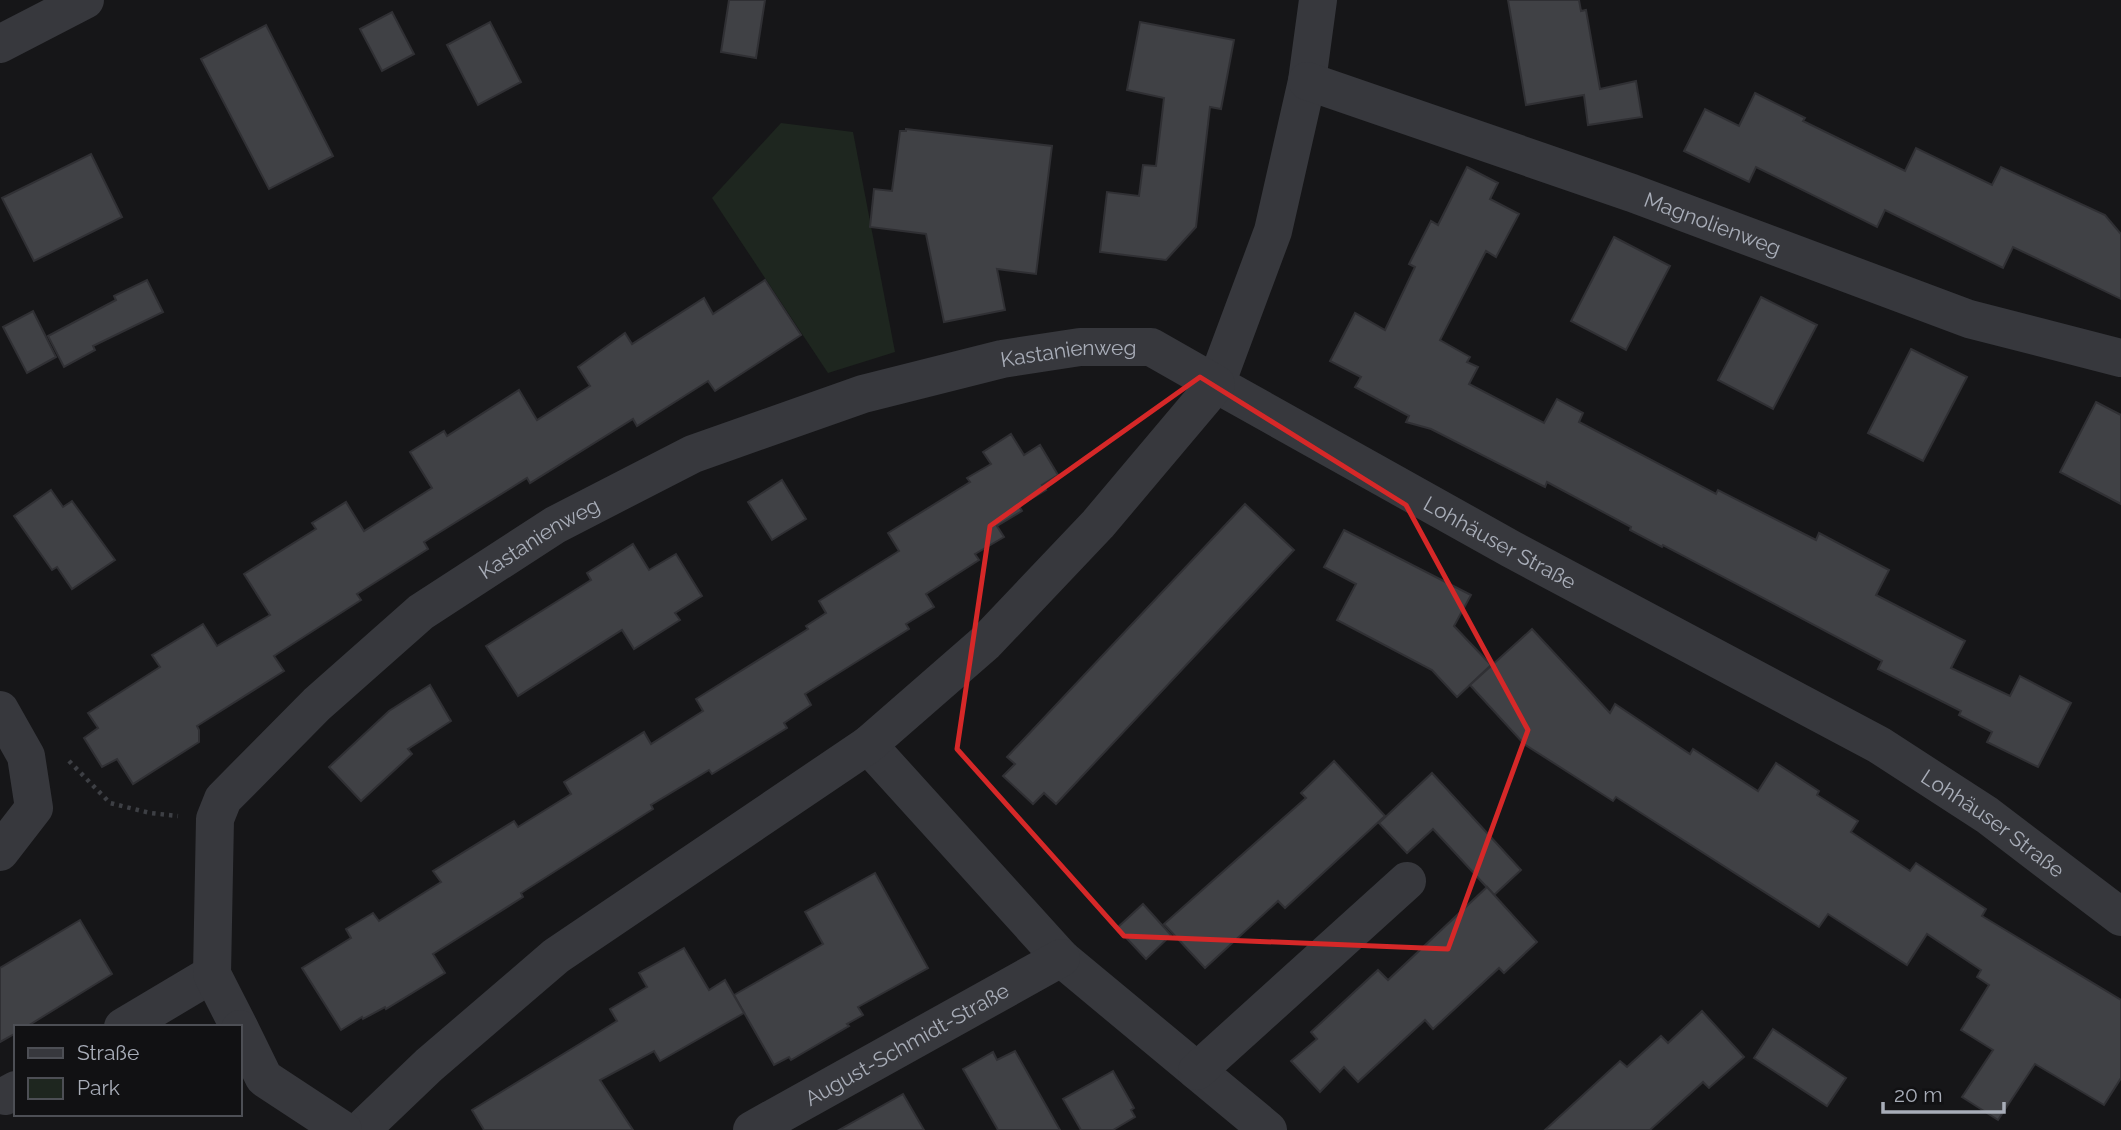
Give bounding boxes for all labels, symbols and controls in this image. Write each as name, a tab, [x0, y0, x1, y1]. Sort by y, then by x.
street label: Magnolienweg	[1641, 186, 1785, 260]
street label: Kastanienweg	[999, 334, 1136, 372]
street label: Lohhäuser Straße	[1420, 490, 1581, 594]
street label: Kastanienweg	[474, 492, 603, 584]
street label: Lohhäuser Straße	[1917, 763, 2070, 882]
street label: August-Schmidt-Straße	[800, 977, 1013, 1111]
legend	[14, 1025, 242, 1116]
text: Straße	[77, 1040, 139, 1065]
scale bar	[1883, 1070, 2004, 1114]
text: Park	[77, 1075, 120, 1100]
text: 20 m	[1894, 1082, 1942, 1107]

